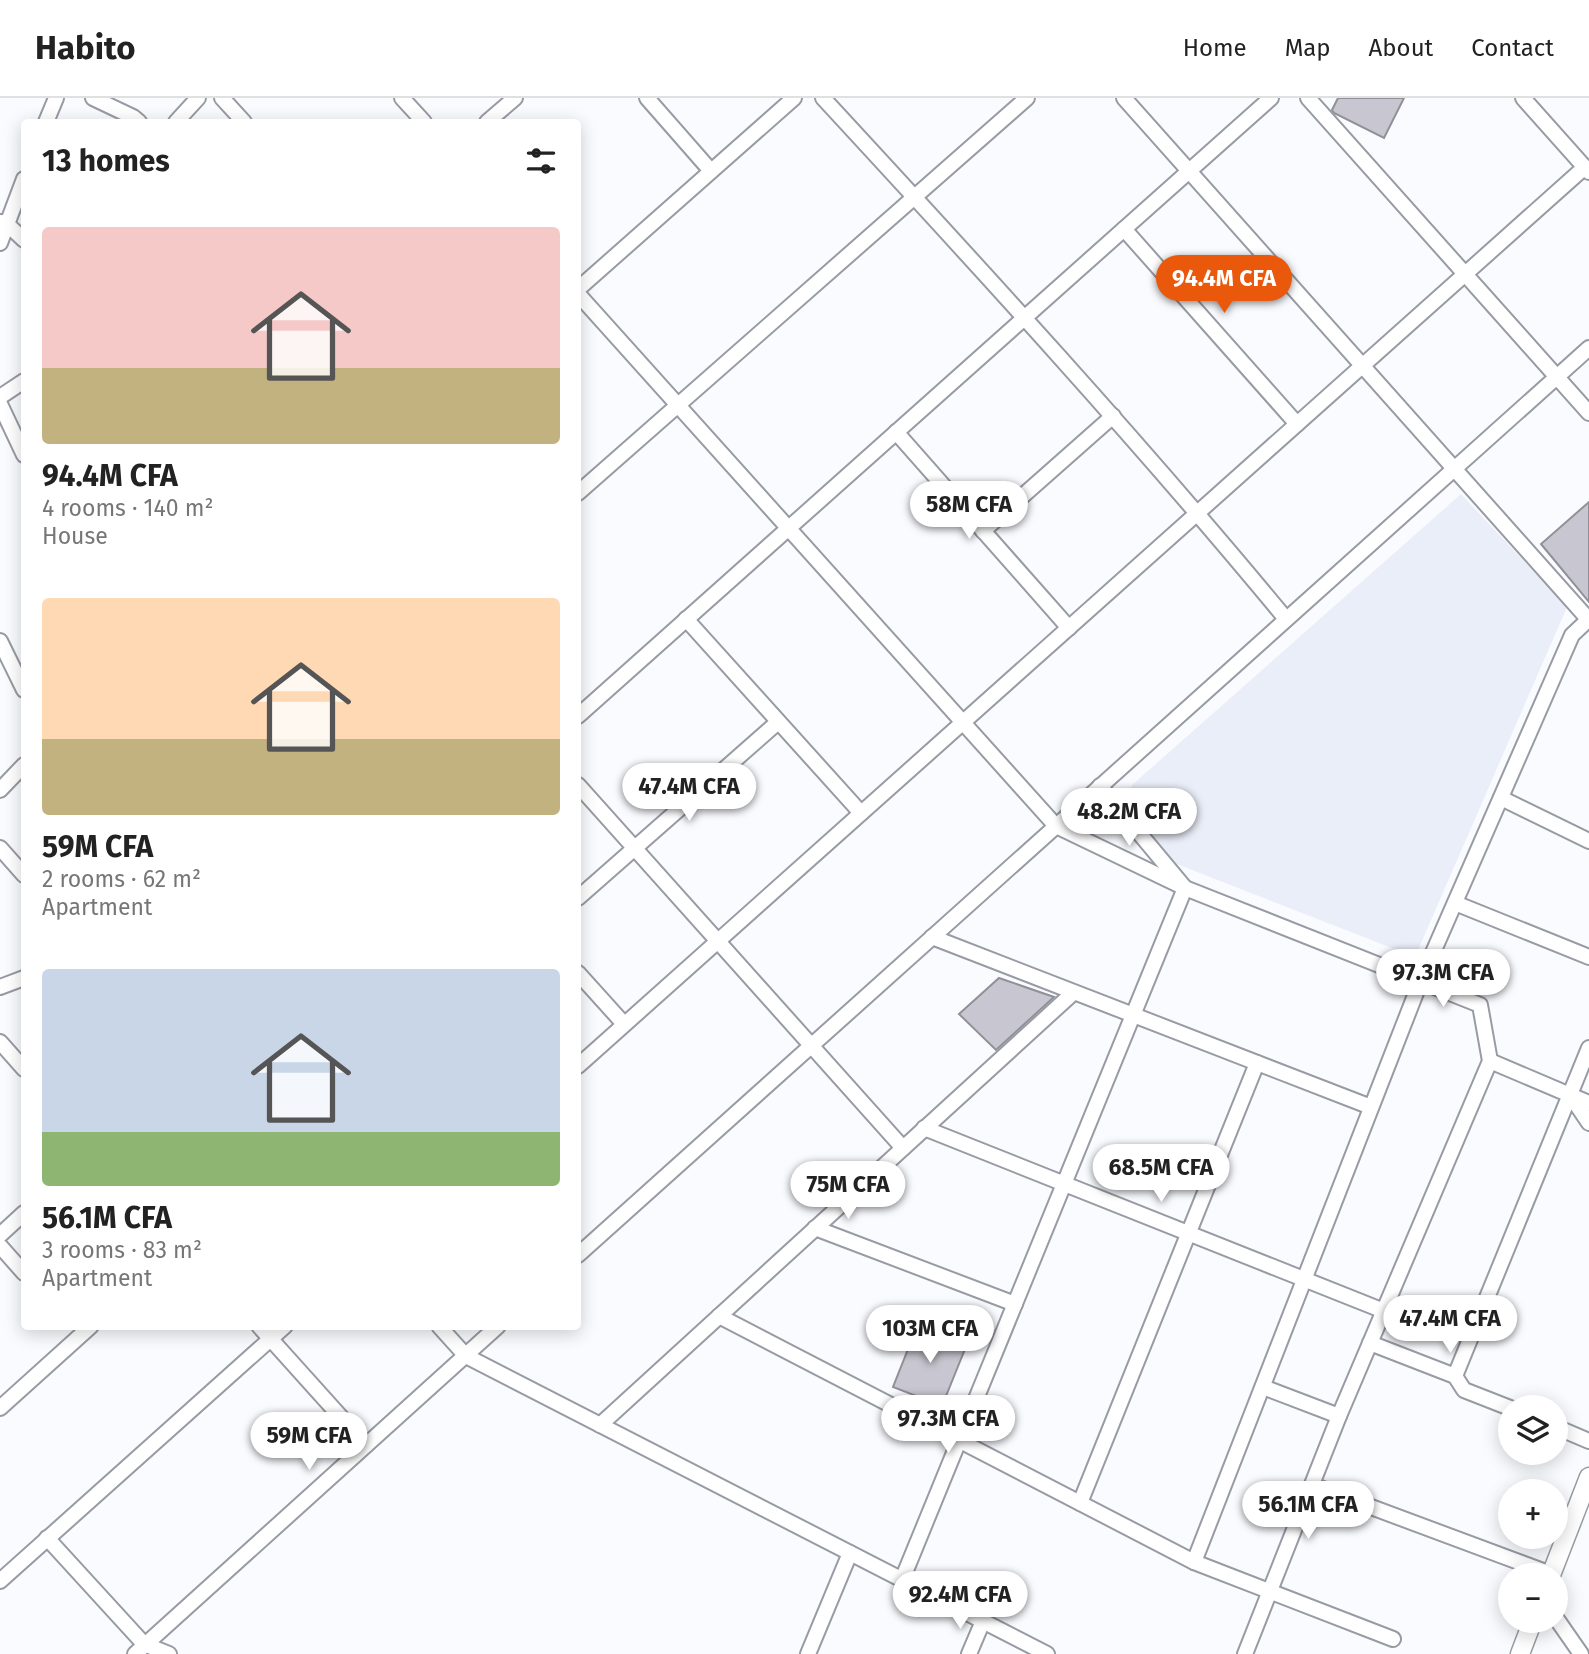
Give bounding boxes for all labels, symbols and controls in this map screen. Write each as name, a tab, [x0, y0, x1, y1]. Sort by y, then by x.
text: Habito	[35, 28, 136, 68]
text: Home	[1183, 34, 1247, 62]
text: Map	[1285, 34, 1331, 62]
text: About	[1369, 34, 1433, 62]
text: Contact	[1471, 34, 1554, 62]
icon: filters	[522, 142, 560, 180]
text: 13 homes	[42, 143, 170, 179]
pin: 94.4M CFA	[1144, 256, 1304, 315]
text: 94.4M CFA	[1172, 264, 1276, 292]
icon: home	[238, 273, 364, 399]
text: 94.4M CFA	[42, 458, 178, 494]
pin: 58M CFA	[904, 482, 1034, 541]
text: 58M CFA	[926, 490, 1012, 518]
text: 4 rooms · 140 m²	[42, 494, 213, 522]
text: House	[42, 522, 108, 550]
icon: home	[238, 644, 364, 770]
pin: 47.4M CFA	[609, 764, 769, 823]
text: 47.4M CFA	[638, 772, 740, 800]
pin: 48.2M CFA	[1049, 788, 1209, 848]
text: 48.2M CFA	[1077, 797, 1181, 825]
text: 59M CFA	[42, 829, 153, 865]
text: 2 rooms · 62 m²	[42, 865, 201, 893]
text: Apartment	[42, 893, 152, 921]
pin: 97.3M CFA	[1363, 950, 1523, 1009]
text: 97.3M CFA	[1392, 958, 1494, 986]
icon: home	[238, 1015, 364, 1141]
pin: 68.5M CFA	[1081, 1144, 1241, 1204]
text: 68.5M CFA	[1109, 1153, 1213, 1181]
pin: 75M CFA	[783, 1162, 913, 1221]
text: 75M CFA	[806, 1170, 890, 1198]
text: 56.1M CFA	[42, 1200, 172, 1236]
text: 3 rooms · 83 m²	[42, 1236, 202, 1264]
text: Apartment	[42, 1264, 152, 1292]
pin: 47.4M CFA	[1370, 1296, 1530, 1355]
text: 47.4M CFA	[1399, 1304, 1501, 1332]
pin: 103M CFA	[858, 1306, 1002, 1365]
text: 103M CFA	[882, 1314, 978, 1342]
map controls	[1498, 1395, 1568, 1633]
button: layers	[1498, 1395, 1568, 1465]
pin: 97.3M CFA	[868, 1396, 1028, 1455]
text: 97.3M CFA	[897, 1404, 999, 1432]
pin: 59M CFA	[244, 1412, 374, 1472]
text: 59M CFA	[266, 1421, 352, 1449]
button: +	[1498, 1479, 1568, 1549]
pin: 56.1M CFA	[1228, 1482, 1388, 1541]
text: 56.1M CFA	[1258, 1490, 1358, 1518]
button: −	[1498, 1563, 1568, 1633]
pin: 92.4M CFA	[880, 1572, 1040, 1631]
text: 92.4M CFA	[909, 1580, 1011, 1608]

